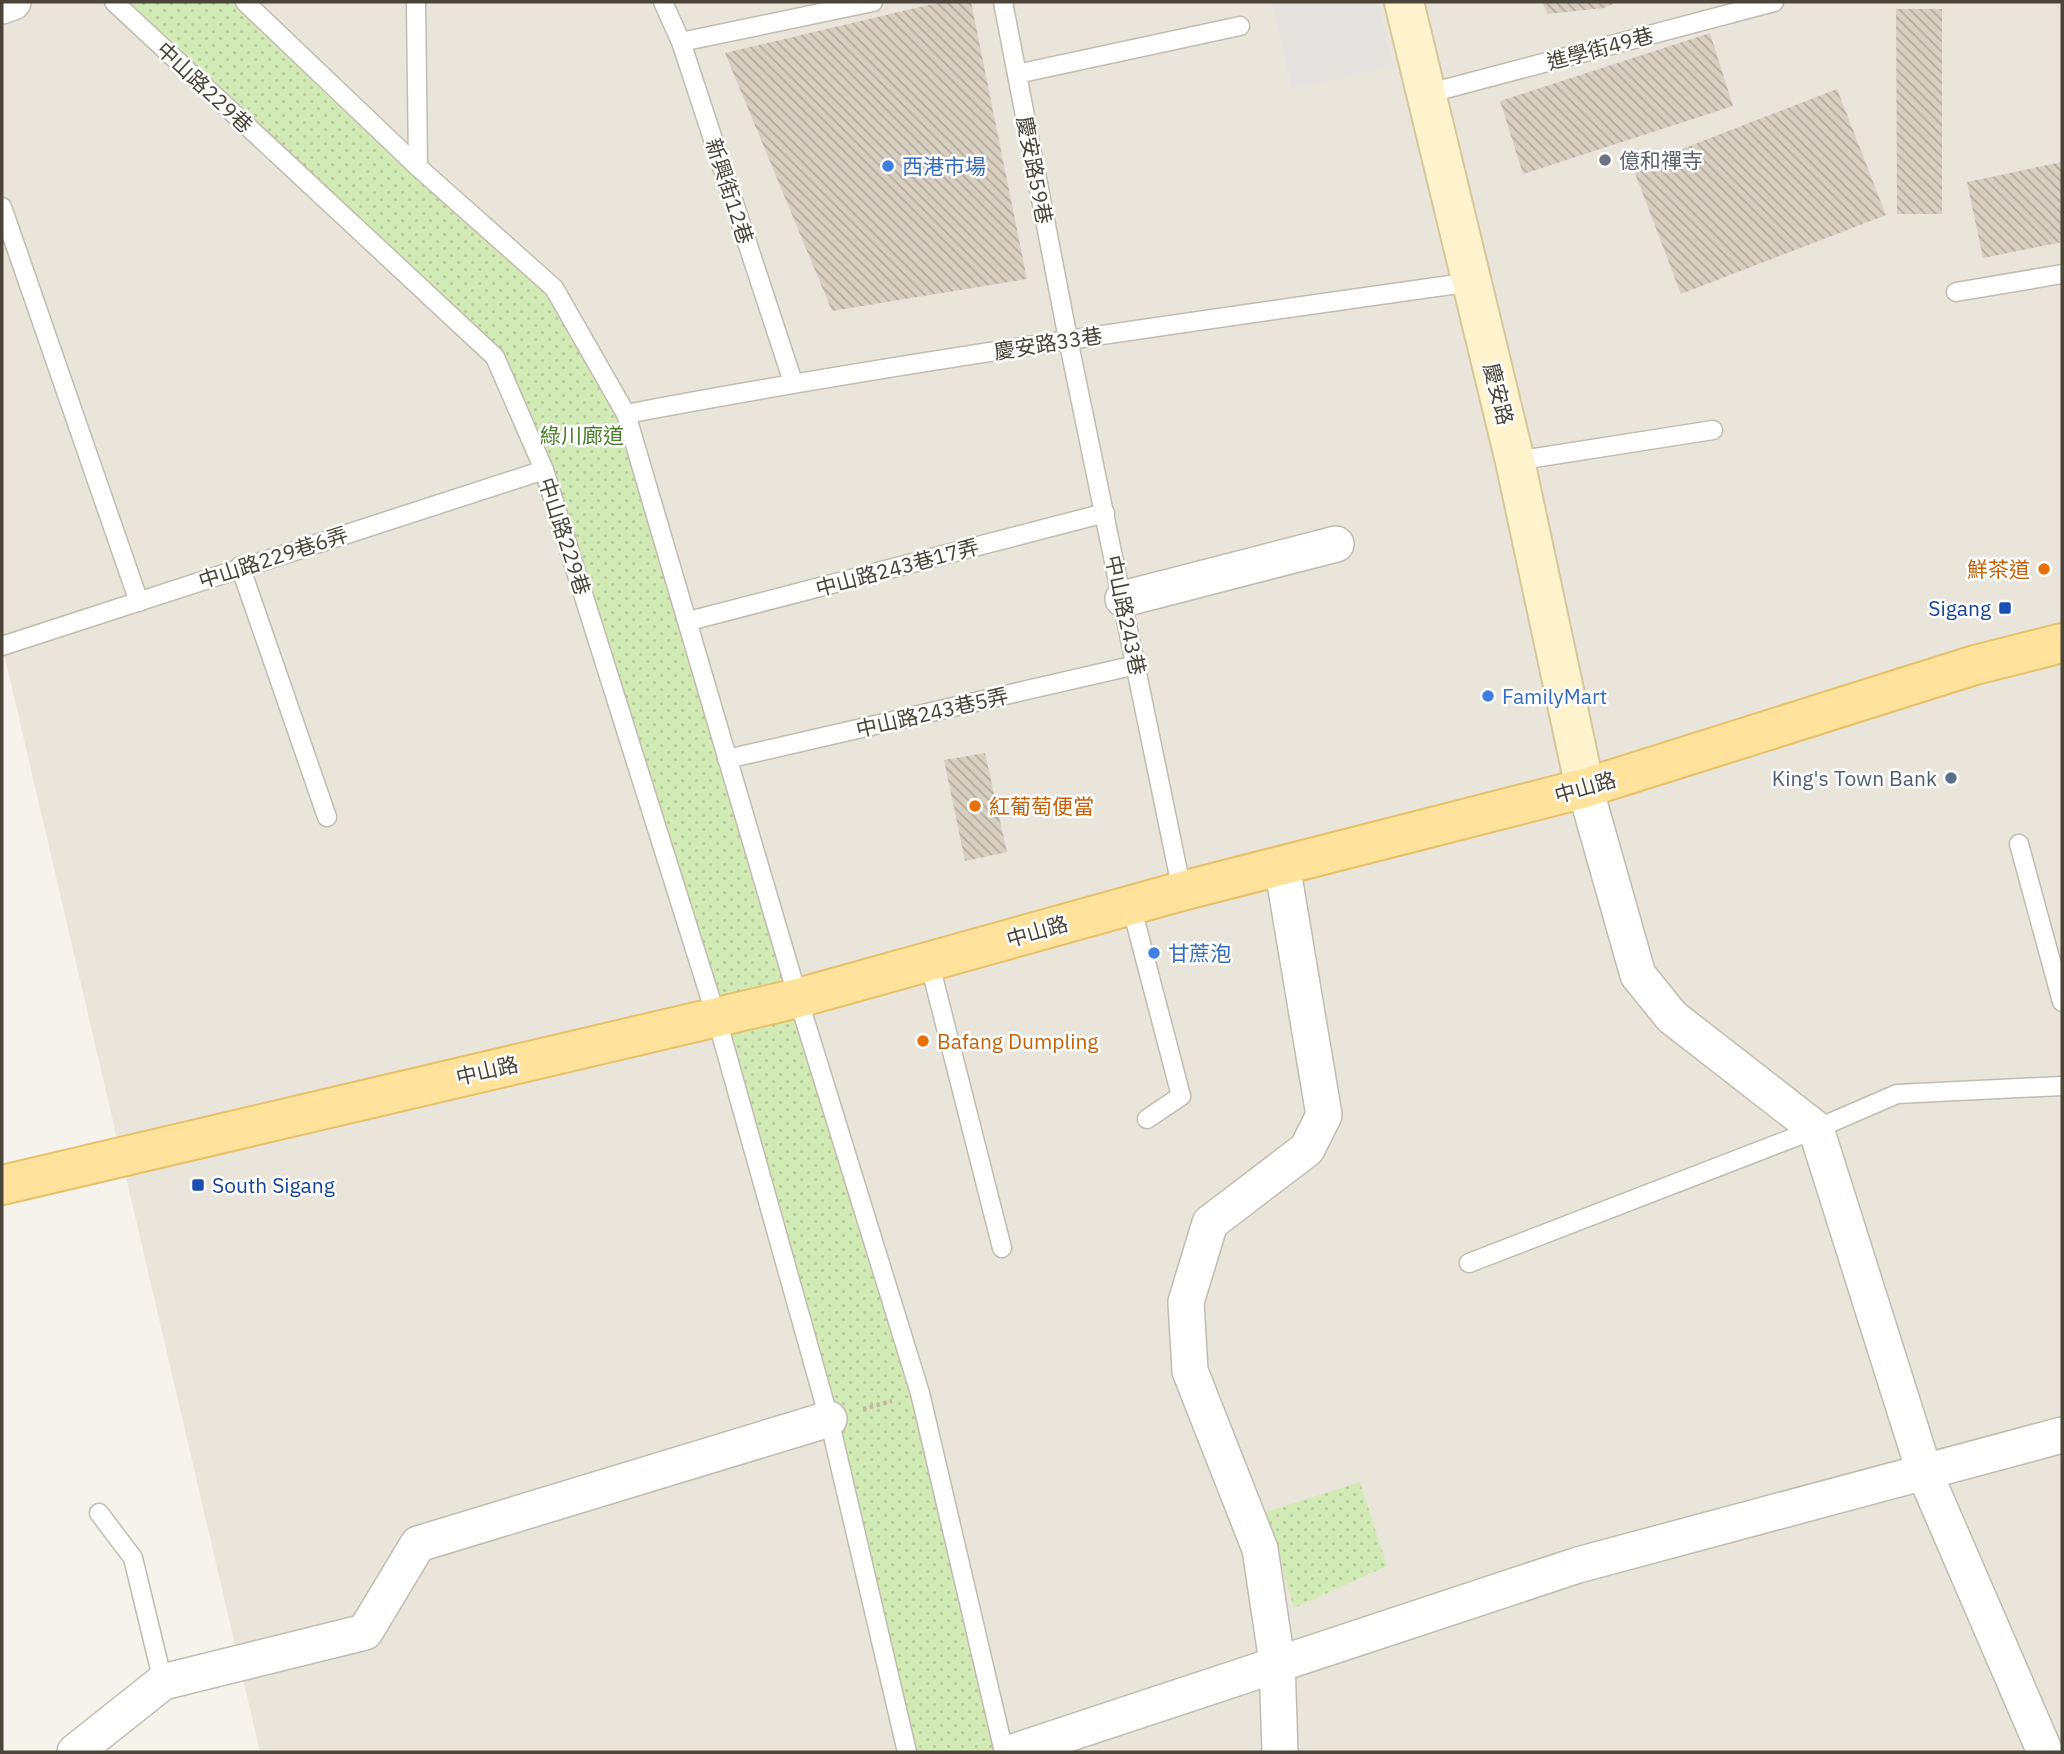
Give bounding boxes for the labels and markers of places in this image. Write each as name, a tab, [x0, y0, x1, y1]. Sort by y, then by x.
place label: 億和禪寺	[1619, 146, 1703, 174]
place label: 西港市場	[902, 152, 986, 180]
marker: 億和禪寺	[1597, 152, 1613, 168]
marker: 西港市場	[880, 158, 896, 174]
place label: 鮮茶道	[1967, 555, 2030, 583]
marker: 鮮茶道	[2036, 561, 2052, 577]
place label: Sigang	[1928, 594, 1991, 622]
marker: Sigang	[1997, 600, 2013, 616]
place label: FamilyMart	[1502, 682, 1607, 710]
marker: FamilyMart	[1480, 688, 1496, 704]
place label: King's Town Bank	[1772, 764, 1937, 792]
marker: King's Town Bank	[1943, 770, 1959, 786]
place label: 紅葡萄便當	[989, 792, 1094, 820]
marker: 紅葡萄便當	[967, 798, 983, 814]
place label: 甘蔗泡	[1168, 939, 1231, 967]
marker: 甘蔗泡	[1146, 945, 1162, 961]
place label: Bafang Dumpling	[937, 1027, 1098, 1055]
marker: Bafang Dumpling	[915, 1033, 931, 1049]
place label: South Sigang	[212, 1171, 335, 1199]
marker: South Sigang	[190, 1177, 206, 1193]

